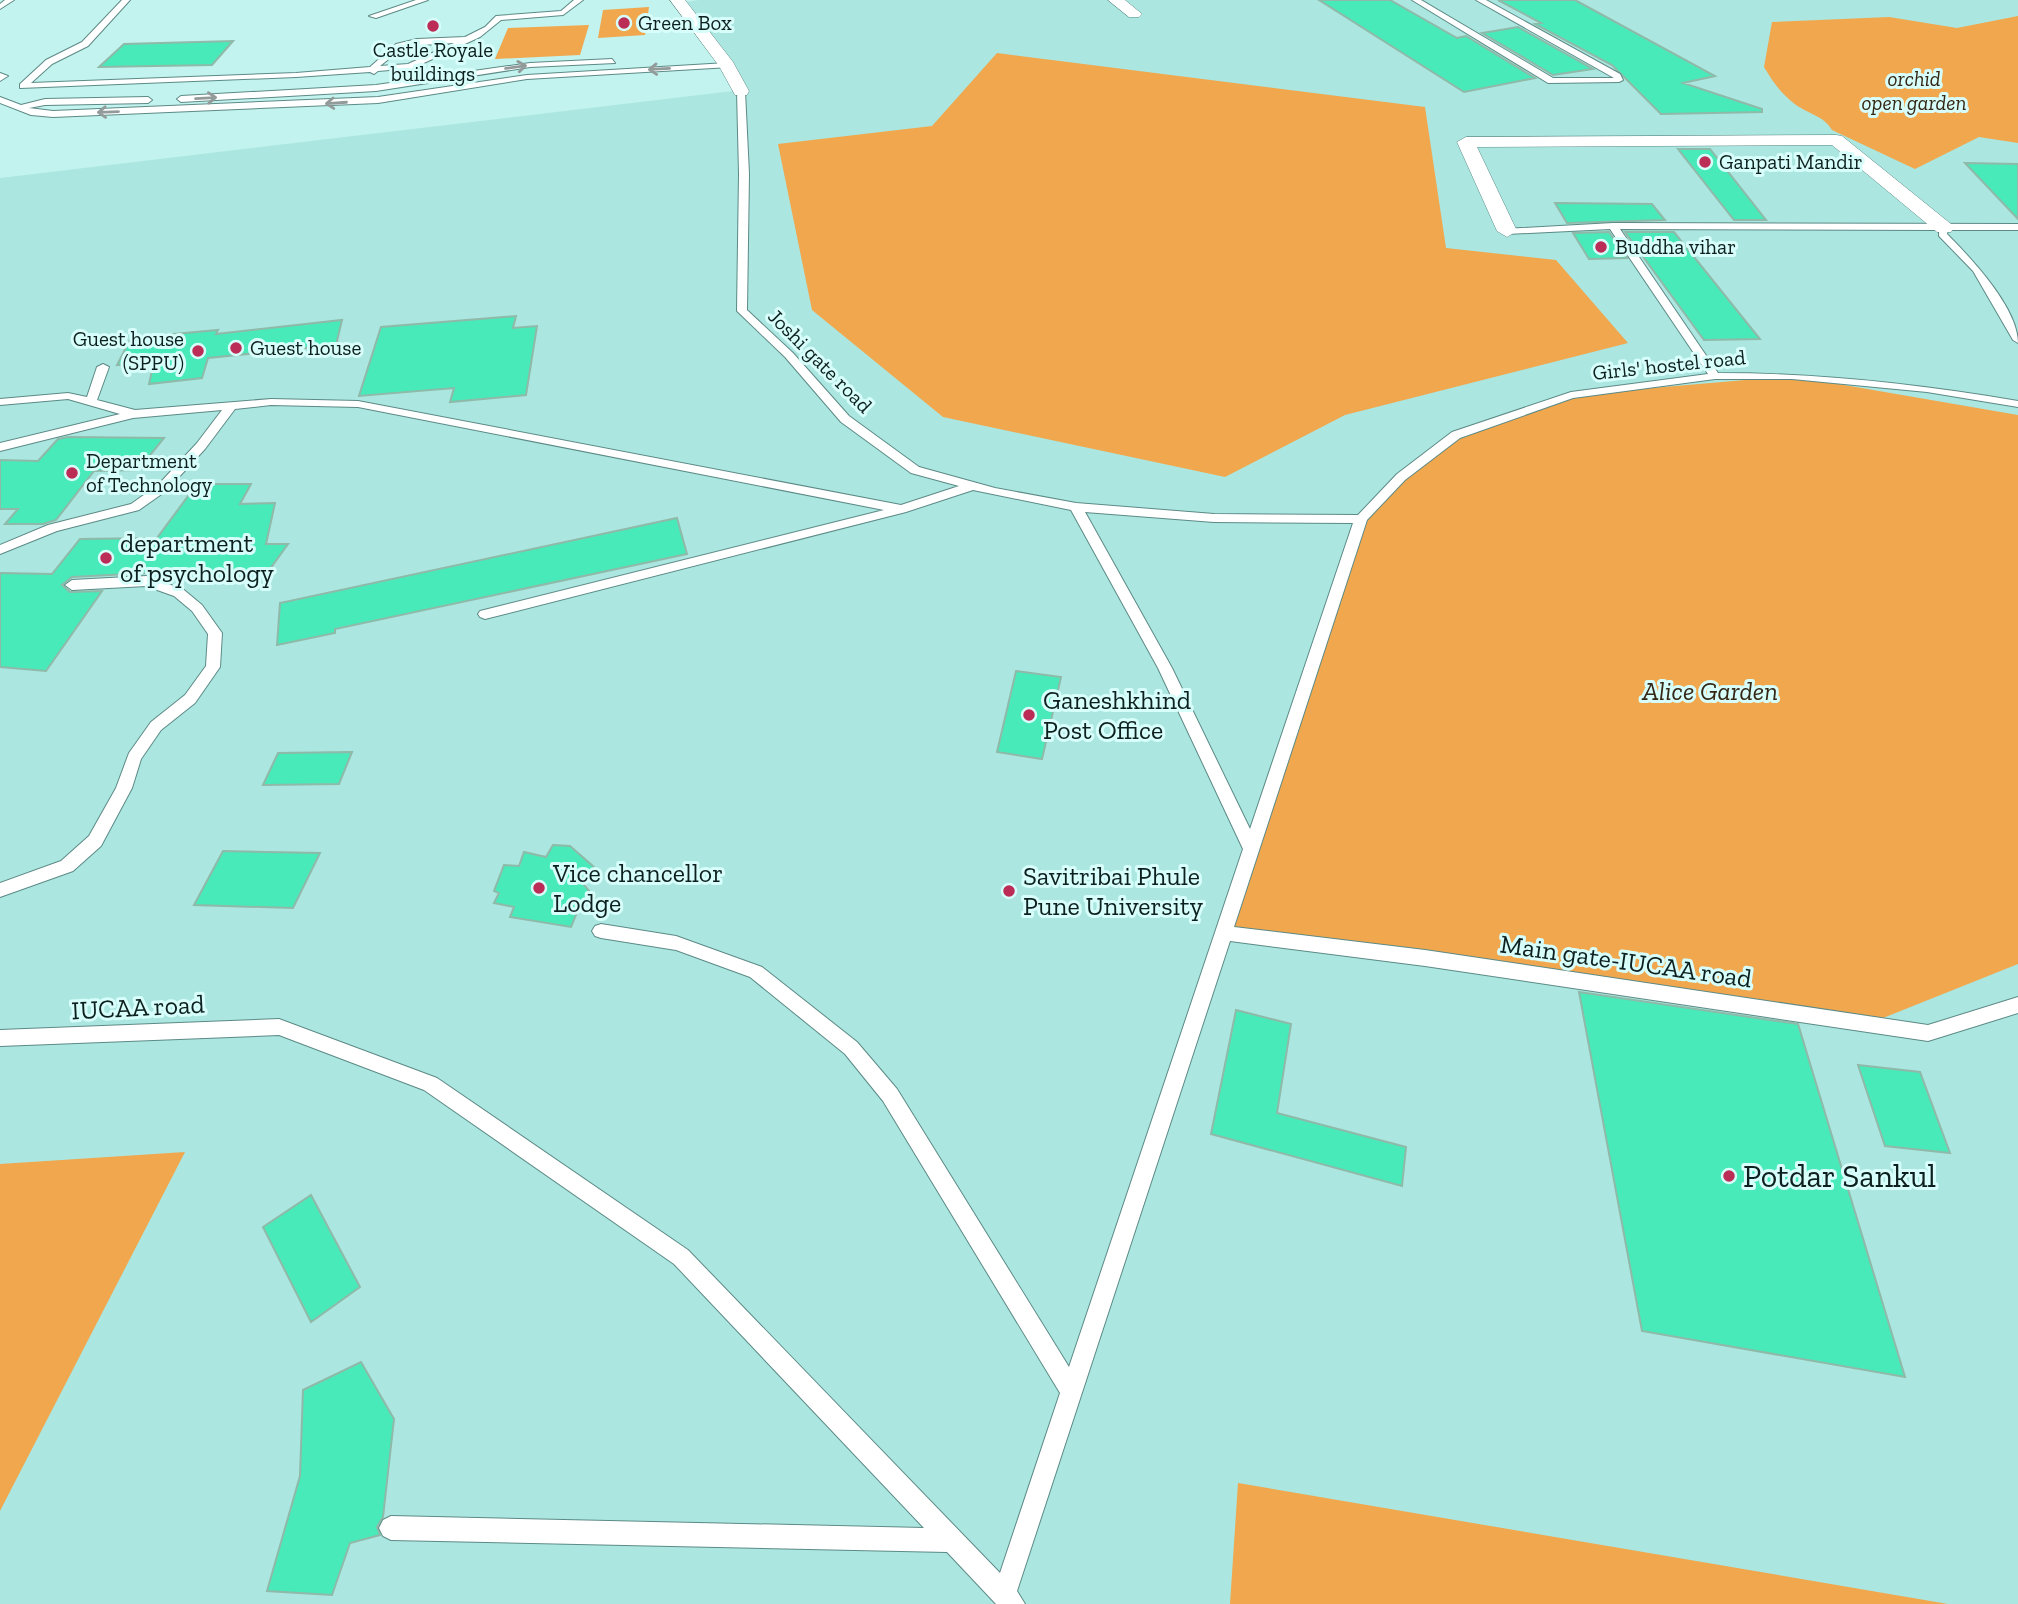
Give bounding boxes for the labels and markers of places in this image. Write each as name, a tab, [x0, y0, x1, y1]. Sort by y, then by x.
place label: Green Box	[638, 10, 732, 35]
marker: Green Box	[616, 15, 632, 31]
marker: Castle Royale buildings	[425, 18, 441, 34]
place label: Castle Royale buildings	[373, 37, 493, 86]
place label: Ganpati Mandir	[1719, 149, 1863, 174]
marker: Ganpati Mandir	[1697, 154, 1713, 170]
place label: Buddha vihar	[1615, 234, 1736, 259]
marker: Buddha vihar	[1593, 239, 1609, 255]
place label: Guest house (SPPU)	[73, 326, 184, 375]
place label: Guest house	[250, 335, 361, 360]
marker: Guest house	[228, 340, 244, 356]
marker: Guest house (SPPU)	[190, 343, 206, 359]
place label: Department of Technology	[86, 448, 213, 497]
marker: Department of Technology	[64, 465, 80, 481]
place label: department of psychology	[120, 527, 275, 589]
marker: department of psychology	[98, 550, 114, 566]
place label: Ganeshkhind Post Office	[1043, 684, 1191, 746]
marker: Ganeshkhind Post Office	[1021, 707, 1037, 723]
place label: Vice chancellor Lodge	[552, 857, 723, 919]
place label: Savitribai Phule Pune University	[1023, 860, 1204, 922]
marker: Vice chancellor Lodge	[531, 880, 547, 896]
marker: Savitribai Phule Pune University	[1001, 883, 1017, 899]
place label: Potdar Sankul	[1743, 1157, 1936, 1195]
marker: Potdar Sankul	[1721, 1168, 1737, 1184]

